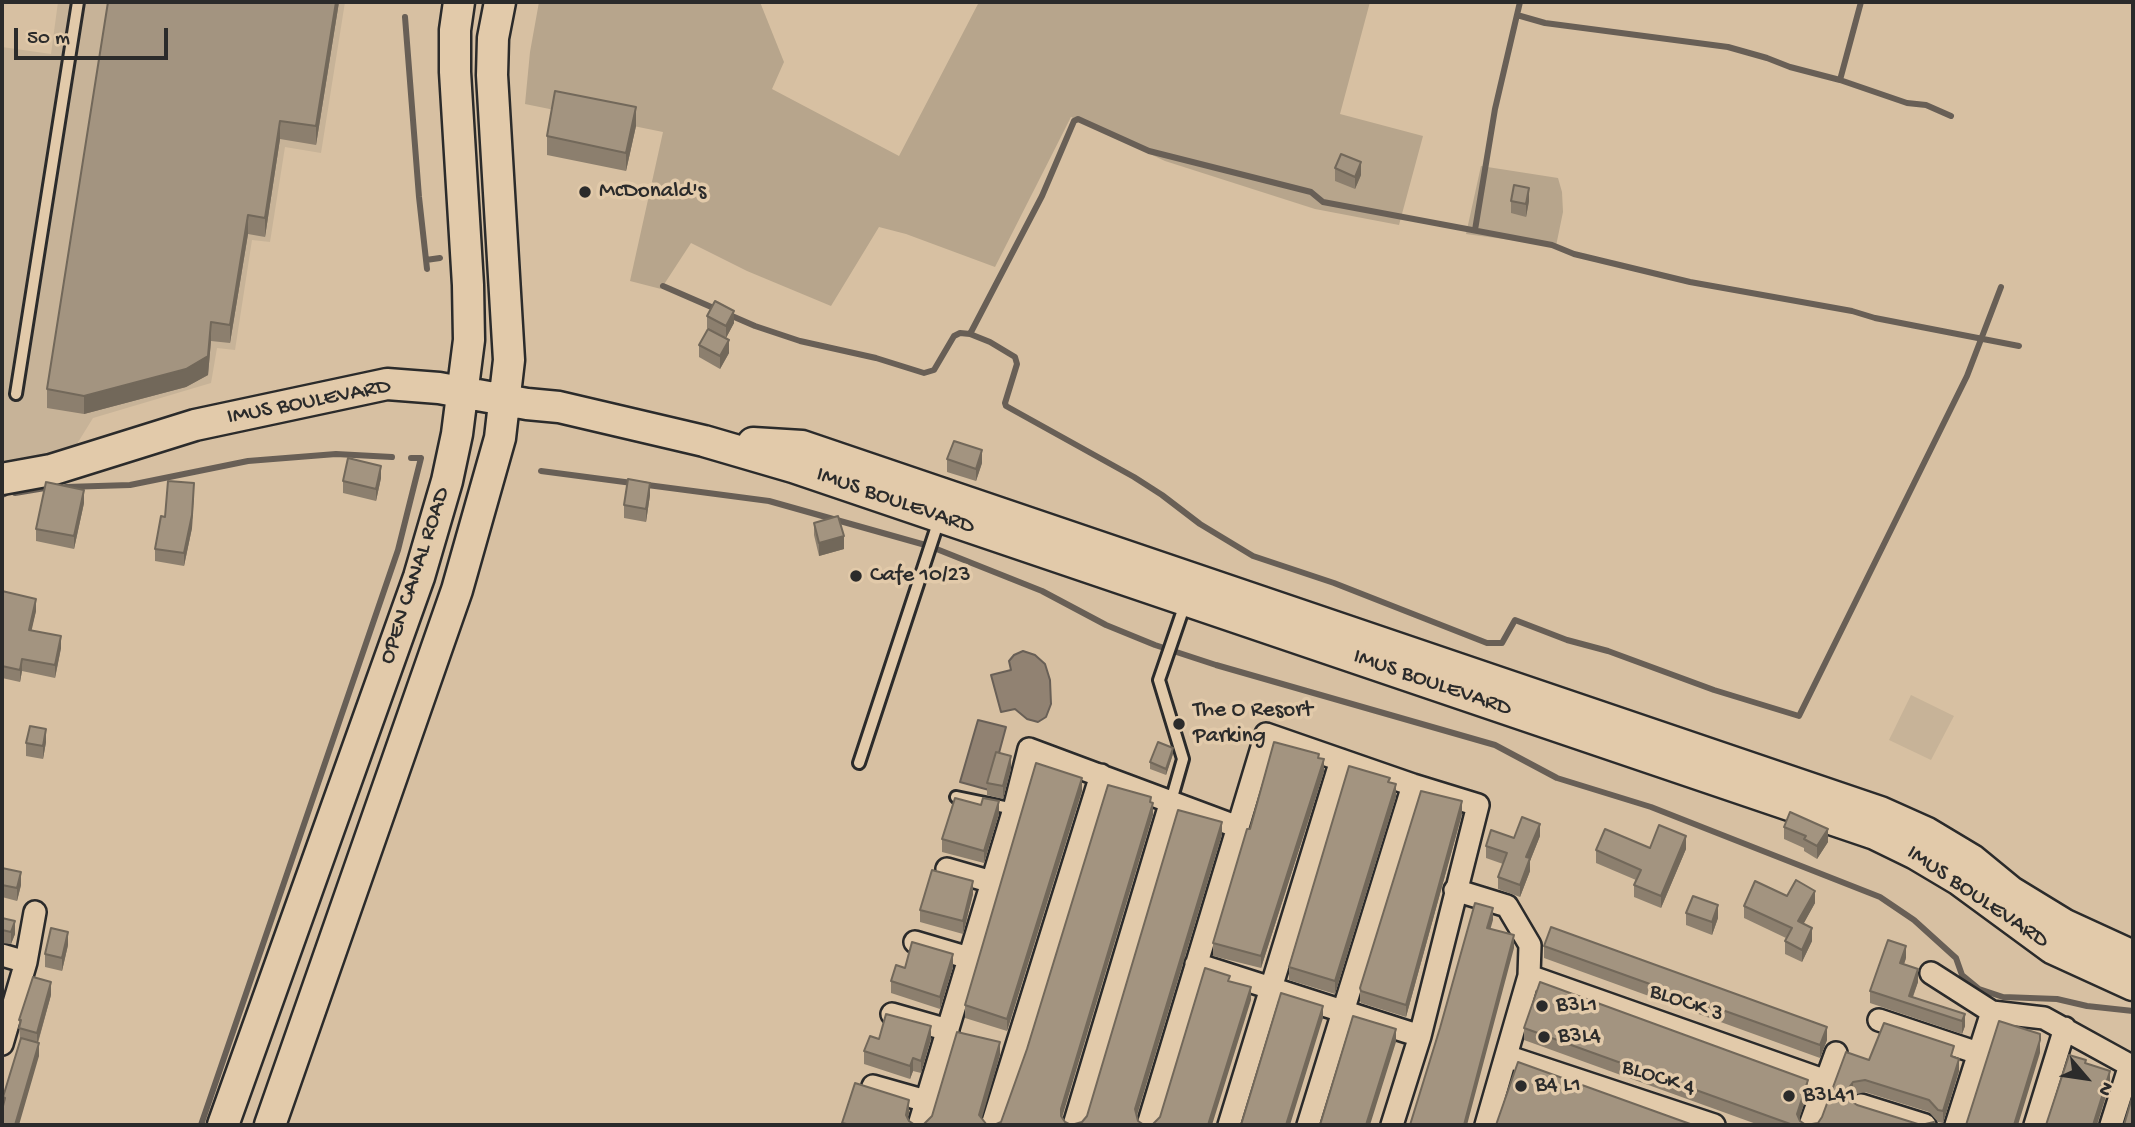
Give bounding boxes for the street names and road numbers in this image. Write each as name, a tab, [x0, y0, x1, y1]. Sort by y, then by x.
street label: IMUS BOULEVARD	[225, 374, 393, 432]
street label: IMUS BOULEVARD	[812, 462, 978, 542]
street label: OPEN CANAL ROAD	[374, 484, 458, 668]
street label: IMUS BOULEVARD	[1349, 644, 1515, 724]
street label: IMUS BOULEVARD	[1901, 840, 2053, 956]
street label: BLOCK 3	[1645, 978, 1727, 1030]
street label: BLOCK 4	[1618, 1054, 1698, 1104]

